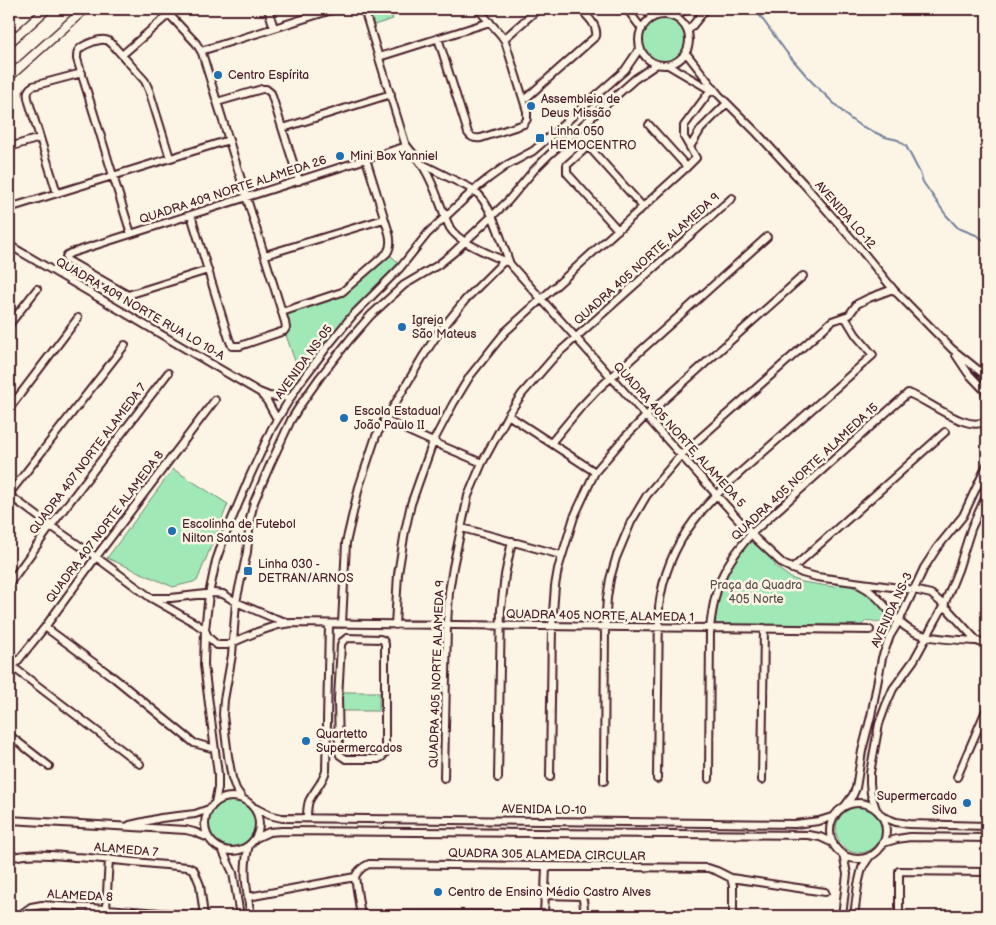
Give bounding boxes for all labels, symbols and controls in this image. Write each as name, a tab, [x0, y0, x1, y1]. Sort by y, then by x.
place label: Centro Espírita	[228, 68, 309, 83]
marker: Centro Espírita	[212, 69, 224, 81]
place label: Assembleia de Deus Missão	[541, 92, 620, 121]
marker: Assembleia de Deus Missão	[525, 100, 537, 112]
place label: Linha 050 HEMOCENTRO	[550, 124, 636, 153]
marker: Linha 050 HEMOCENTRO	[534, 132, 546, 144]
place label: Mini Box Yanniel	[350, 149, 438, 164]
marker: Mini Box Yanniel	[334, 150, 346, 162]
street label: QUADRA 409 NORTE ALAMEDA 26	[138, 153, 328, 227]
street label: AVENIDA LO-12	[811, 178, 879, 252]
street label: QUADRA 405 NORTE, ALAMEDA 9	[571, 190, 723, 328]
street label: QUADRA 409 NORTE RUA LO 10-A	[53, 254, 228, 364]
place label: Igreja São Mateus	[412, 313, 476, 342]
marker: Igreja São Mateus	[396, 321, 408, 333]
street label: AVENIDA NS-05	[272, 322, 336, 402]
street label: QUADRA 405 NORTE, ALAMEDA 5	[610, 359, 748, 511]
street label: QUADRA 407 NORTE ALAMEDA 7	[26, 380, 150, 537]
street label: QUADRA 405 NORTE, ALAMEDA 15	[729, 400, 882, 544]
place label: Escola Estadual João Paulo II	[354, 404, 441, 433]
marker: Escola Estadual João Paulo II	[338, 412, 350, 424]
street label: QUADRA 407 NORTE ALAMEDA 8	[43, 448, 167, 606]
place label: Escolinha de Futebol Nilton Santos	[182, 517, 296, 546]
marker: Escolinha de Futebol Nilton Santos	[166, 525, 178, 537]
place label: Linha 030 - DETRAN/ARNOS	[258, 557, 353, 586]
marker: Linha 030 - DETRAN/ARNOS	[242, 565, 254, 577]
street label: AVENIDA NS-3	[868, 570, 916, 650]
park label: Praça da Quadra 405 Norte	[710, 578, 802, 607]
street label: QUADRA 405 NORTE ALAMEDA 9	[426, 580, 448, 768]
street label: QUADRA 405 NORTE, ALAMEDA 1	[506, 607, 694, 625]
place label: Quartetto Supermercados	[316, 727, 402, 756]
marker: Quartetto Supermercados	[300, 735, 312, 747]
place label: Supermercado Silva	[877, 789, 957, 818]
marker: Supermercado Silva	[961, 797, 973, 809]
street label: AVENIDA LO-10	[501, 802, 587, 818]
street label: ALAMEDA 7	[93, 840, 159, 860]
street label: QUADRA 305 ALAMEDA CIRCULAR	[448, 846, 646, 864]
place label: Centro de Ensino Médio Castro Alves	[448, 885, 651, 900]
marker: Centro de Ensino Médio Castro Alves	[432, 886, 444, 898]
street label: ALAMEDA 8	[47, 887, 113, 905]

